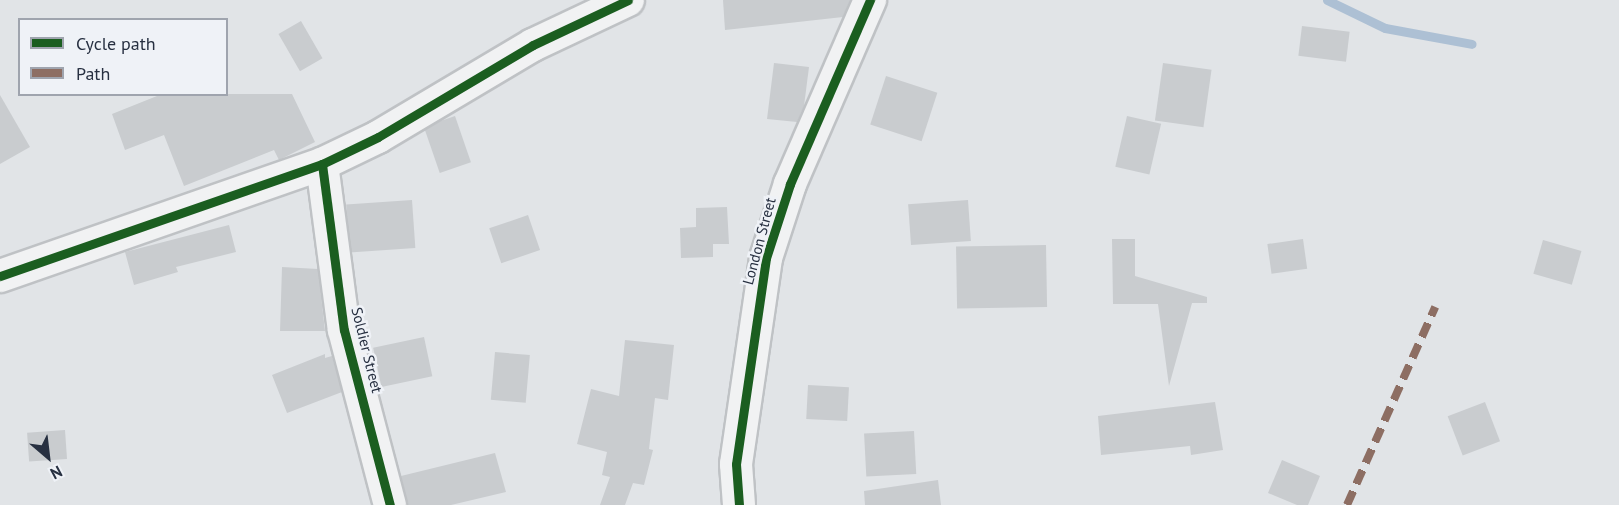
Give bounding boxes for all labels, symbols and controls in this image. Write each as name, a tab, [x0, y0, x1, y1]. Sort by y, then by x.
legend	[18, 18, 228, 96]
text: Cycle path	[76, 32, 156, 55]
text: Path	[76, 62, 110, 85]
street label: London Street	[739, 195, 779, 287]
street label: Soldier Street	[348, 305, 386, 395]
north arrow	[18, 427, 78, 487]
text: N	[47, 462, 66, 484]

